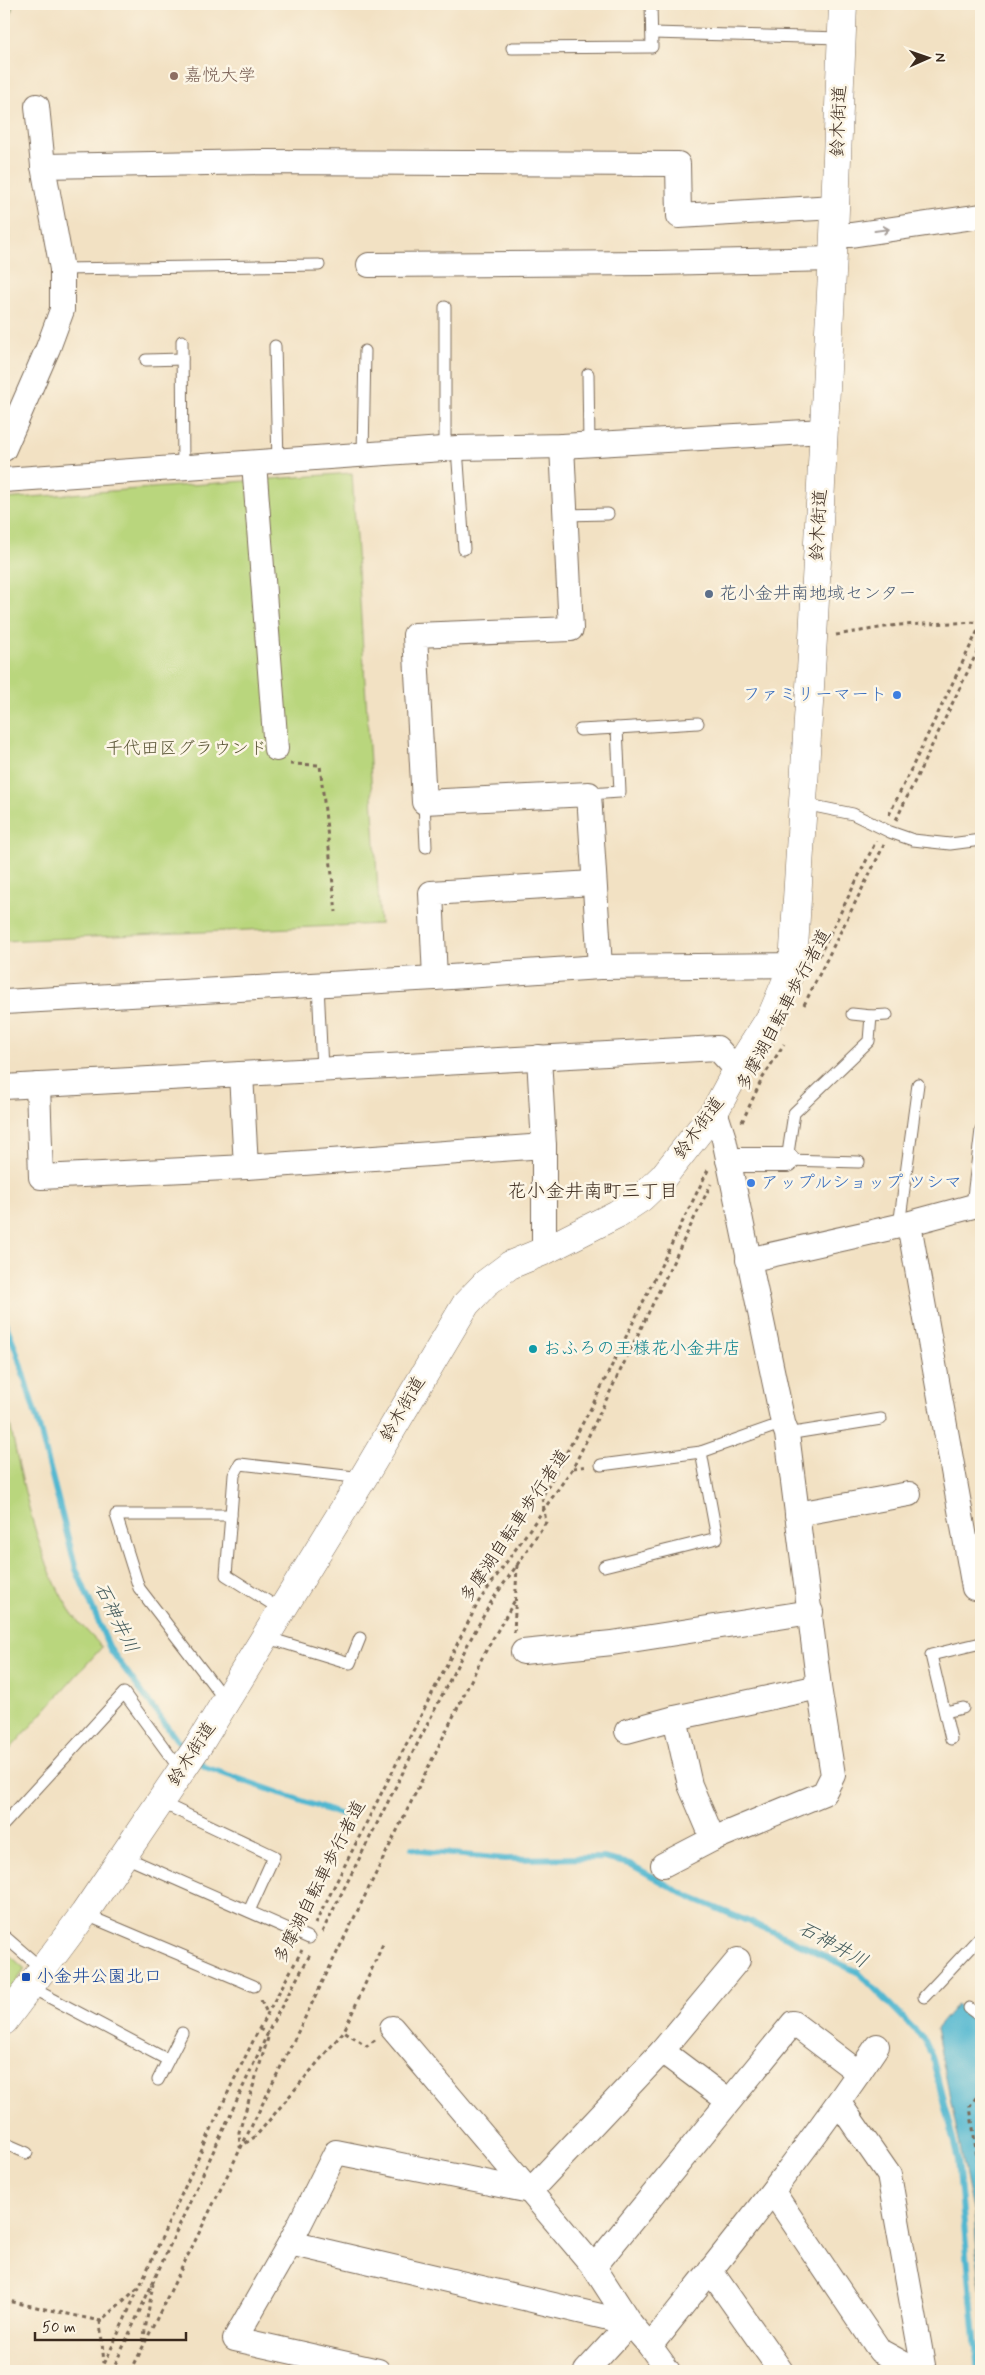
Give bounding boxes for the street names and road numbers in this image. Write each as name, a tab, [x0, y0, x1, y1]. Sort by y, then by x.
street label: 鈴木街道	[826, 85, 852, 157]
street label: 鈴木街道	[805, 488, 833, 562]
street label: 多摩湖自転車歩行者道	[731, 925, 837, 1095]
street label: 鈴木街道	[668, 1092, 730, 1164]
street label: 鈴木街道	[375, 1372, 431, 1446]
street label: 多摩湖自転車歩行者道	[455, 1445, 575, 1607]
street label: 鈴木街道	[162, 1717, 222, 1791]
street label: 多摩湖自転車歩行者道	[268, 1796, 372, 1968]

